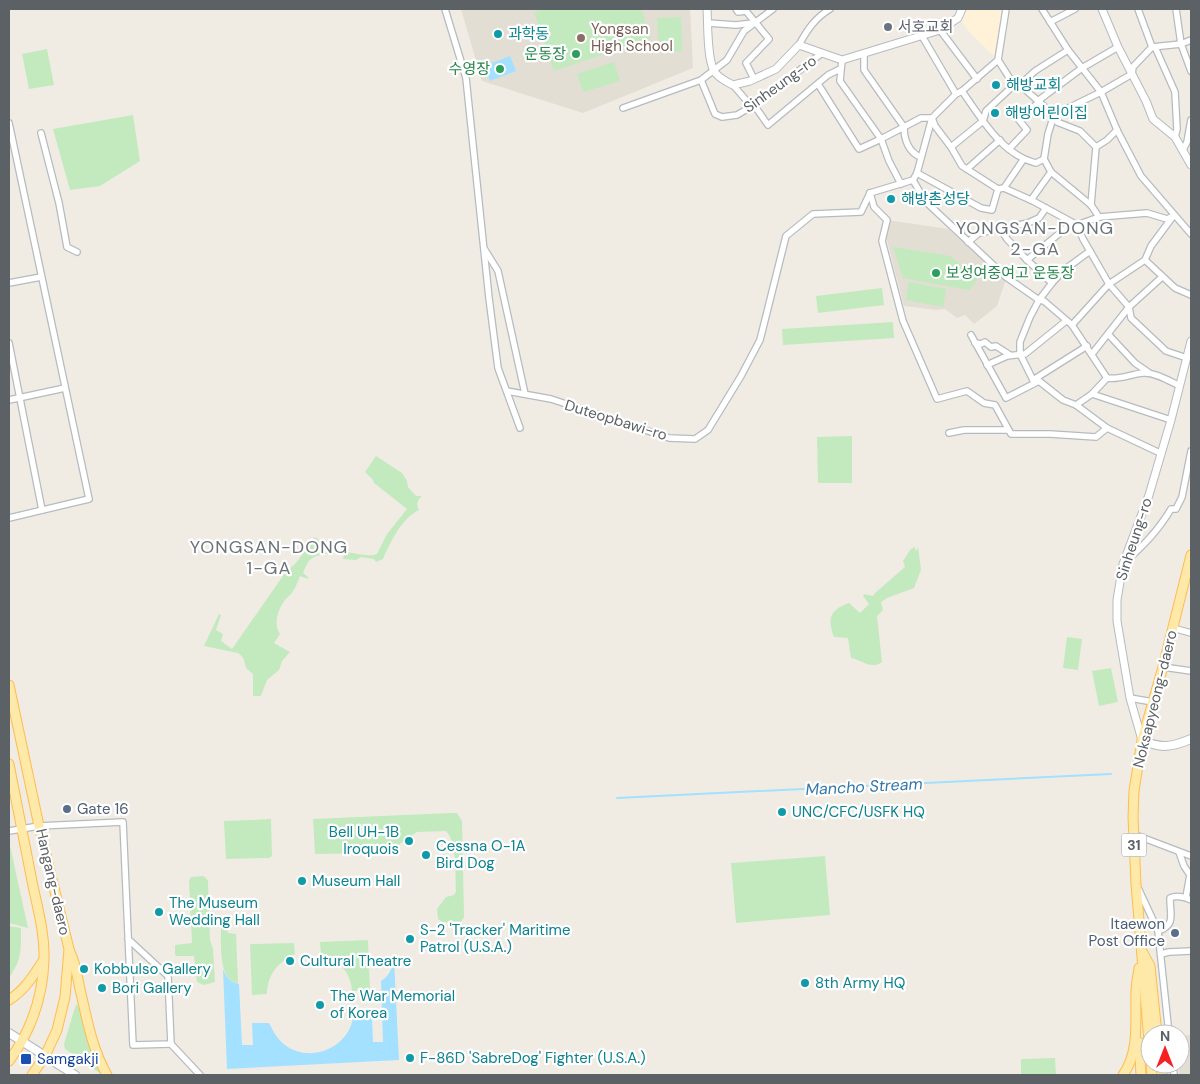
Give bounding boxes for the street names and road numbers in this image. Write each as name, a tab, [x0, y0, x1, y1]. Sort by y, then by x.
street label: Sinheung-ro	[739, 51, 821, 117]
street label: Duteopbawi-ro	[562, 395, 670, 445]
street label: Sinheung-ro	[1111, 495, 1157, 583]
street label: Noksapyeong-daero	[1128, 628, 1182, 770]
street label: Hangang-daero	[31, 827, 75, 937]
road number: 31	[1122, 834, 1146, 856]

